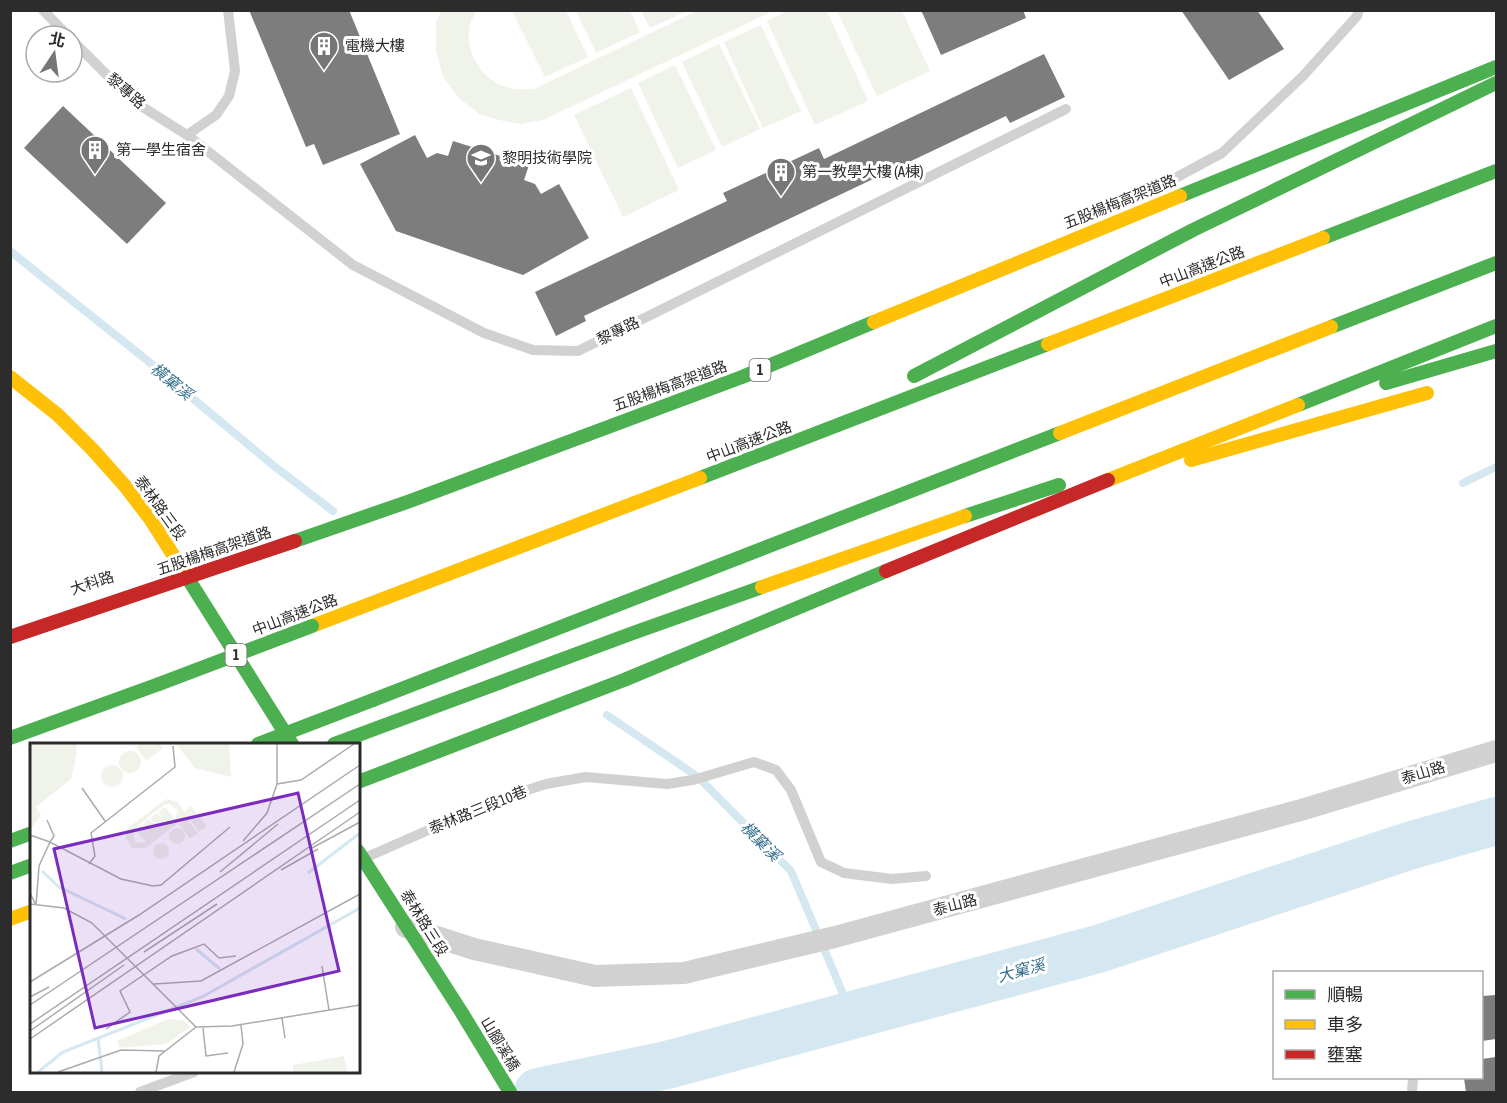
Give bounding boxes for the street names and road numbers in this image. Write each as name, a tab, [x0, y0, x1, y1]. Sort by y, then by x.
street label: 黎專路	[104, 69, 149, 112]
street label: 五股楊梅高架道路	[1061, 171, 1179, 232]
street label: 中山高速公路	[1157, 242, 1247, 291]
street label: 黎專路	[594, 313, 642, 348]
street label: 五股楊梅高架道路	[611, 357, 729, 414]
road number: 1	[750, 359, 771, 381]
street label: 中山高速公路	[704, 417, 794, 466]
street label: 泰林路三段	[131, 472, 189, 543]
street label: 五股楊梅高架道路	[154, 523, 273, 578]
street label: 大科路	[68, 567, 116, 598]
street label: 中山高速公路	[250, 590, 340, 639]
road number: 1	[226, 644, 246, 666]
street label: 泰山路	[1399, 758, 1447, 787]
street label: 泰林路三段10巷	[426, 782, 529, 837]
street label: 泰林路三段	[397, 886, 452, 959]
street label: 泰山路	[931, 890, 979, 919]
street label: 山腳溪橋	[478, 1014, 523, 1074]

